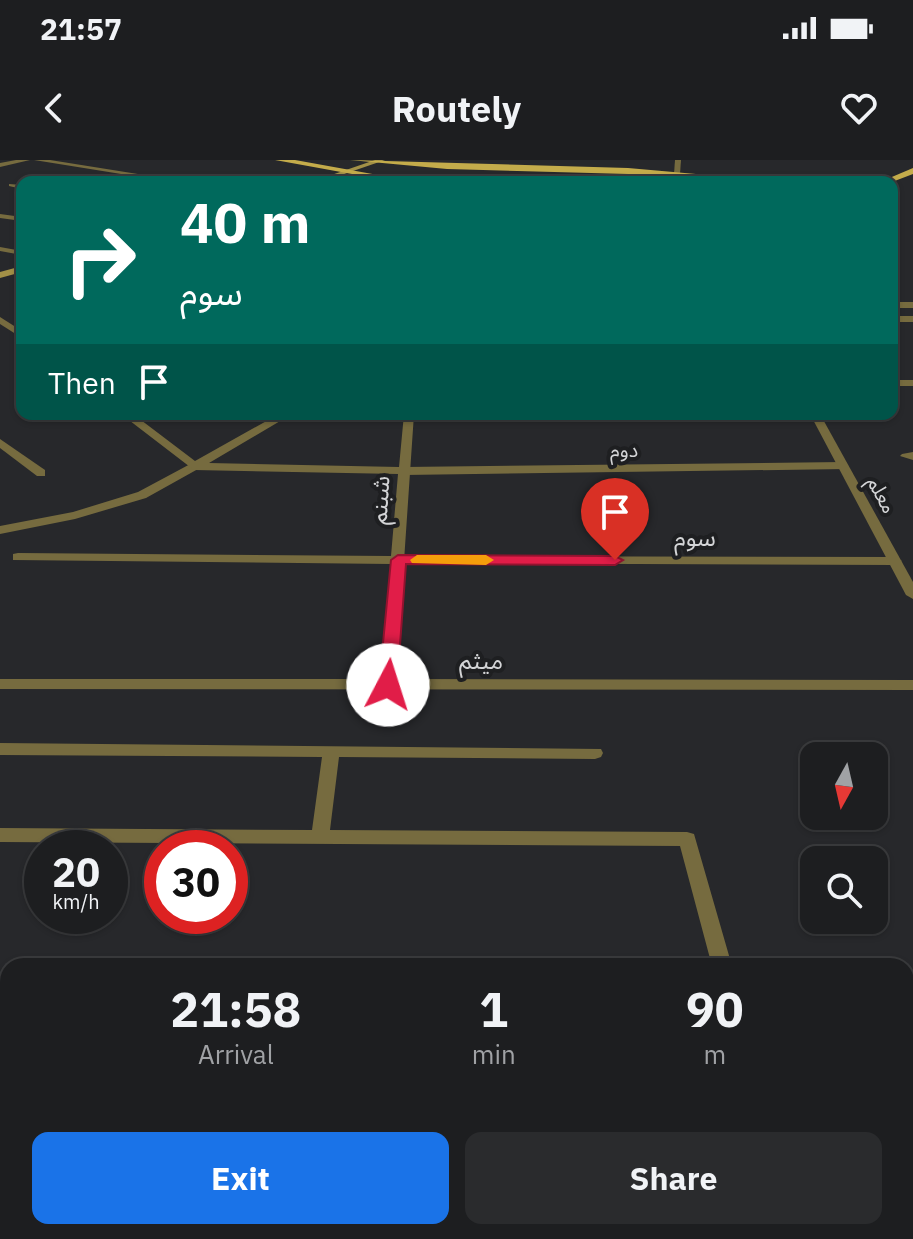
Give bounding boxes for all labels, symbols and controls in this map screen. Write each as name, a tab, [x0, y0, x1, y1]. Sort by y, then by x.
text: 21:57	[40, 9, 122, 48]
text: Routely	[392, 85, 521, 132]
icon: back	[32, 86, 76, 130]
icon: heart	[837, 86, 881, 130]
text: 40 m	[180, 186, 310, 258]
icon: right	[48, 208, 152, 312]
text: سوم	[180, 268, 243, 315]
icon: arrive	[132, 360, 176, 404]
text: Then	[48, 363, 116, 402]
street label: دوم	[610, 436, 638, 465]
street label: معلم	[860, 472, 903, 519]
street label: شبنم	[361, 474, 399, 526]
pin	[581, 478, 649, 560]
icon: arrive	[593, 490, 637, 534]
street label: سوم	[674, 521, 716, 556]
position arrow	[346, 643, 430, 727]
street label: میثم	[459, 644, 503, 678]
north arrow	[800, 742, 888, 830]
map controls	[800, 742, 888, 934]
speed limit sign: 30	[144, 830, 248, 934]
text: 20	[52, 846, 100, 898]
button: search	[800, 846, 888, 934]
text: km/h	[52, 888, 100, 915]
text: 21:58	[170, 978, 301, 1040]
text: 1	[479, 978, 508, 1040]
text: 90	[686, 978, 744, 1040]
text: Arrival	[198, 1037, 274, 1071]
text: min	[472, 1037, 516, 1071]
text: m	[704, 1037, 726, 1071]
button: Exit	[32, 1132, 449, 1224]
button: Share	[465, 1132, 882, 1224]

